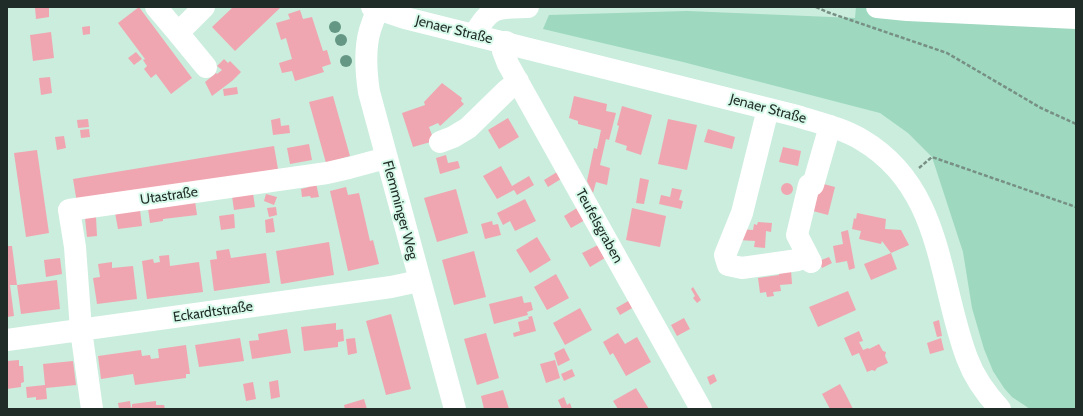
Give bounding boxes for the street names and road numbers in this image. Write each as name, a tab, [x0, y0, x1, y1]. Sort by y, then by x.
street label: Jenaer Straße	[414, 12, 494, 48]
street label: Jenaer Straße	[728, 91, 808, 127]
street label: Flemminger Weg	[379, 159, 421, 261]
street label: Utastraße	[139, 184, 199, 208]
street label: Teufelsgraben	[572, 186, 626, 266]
street label: Eckardtstraße	[172, 298, 254, 326]

